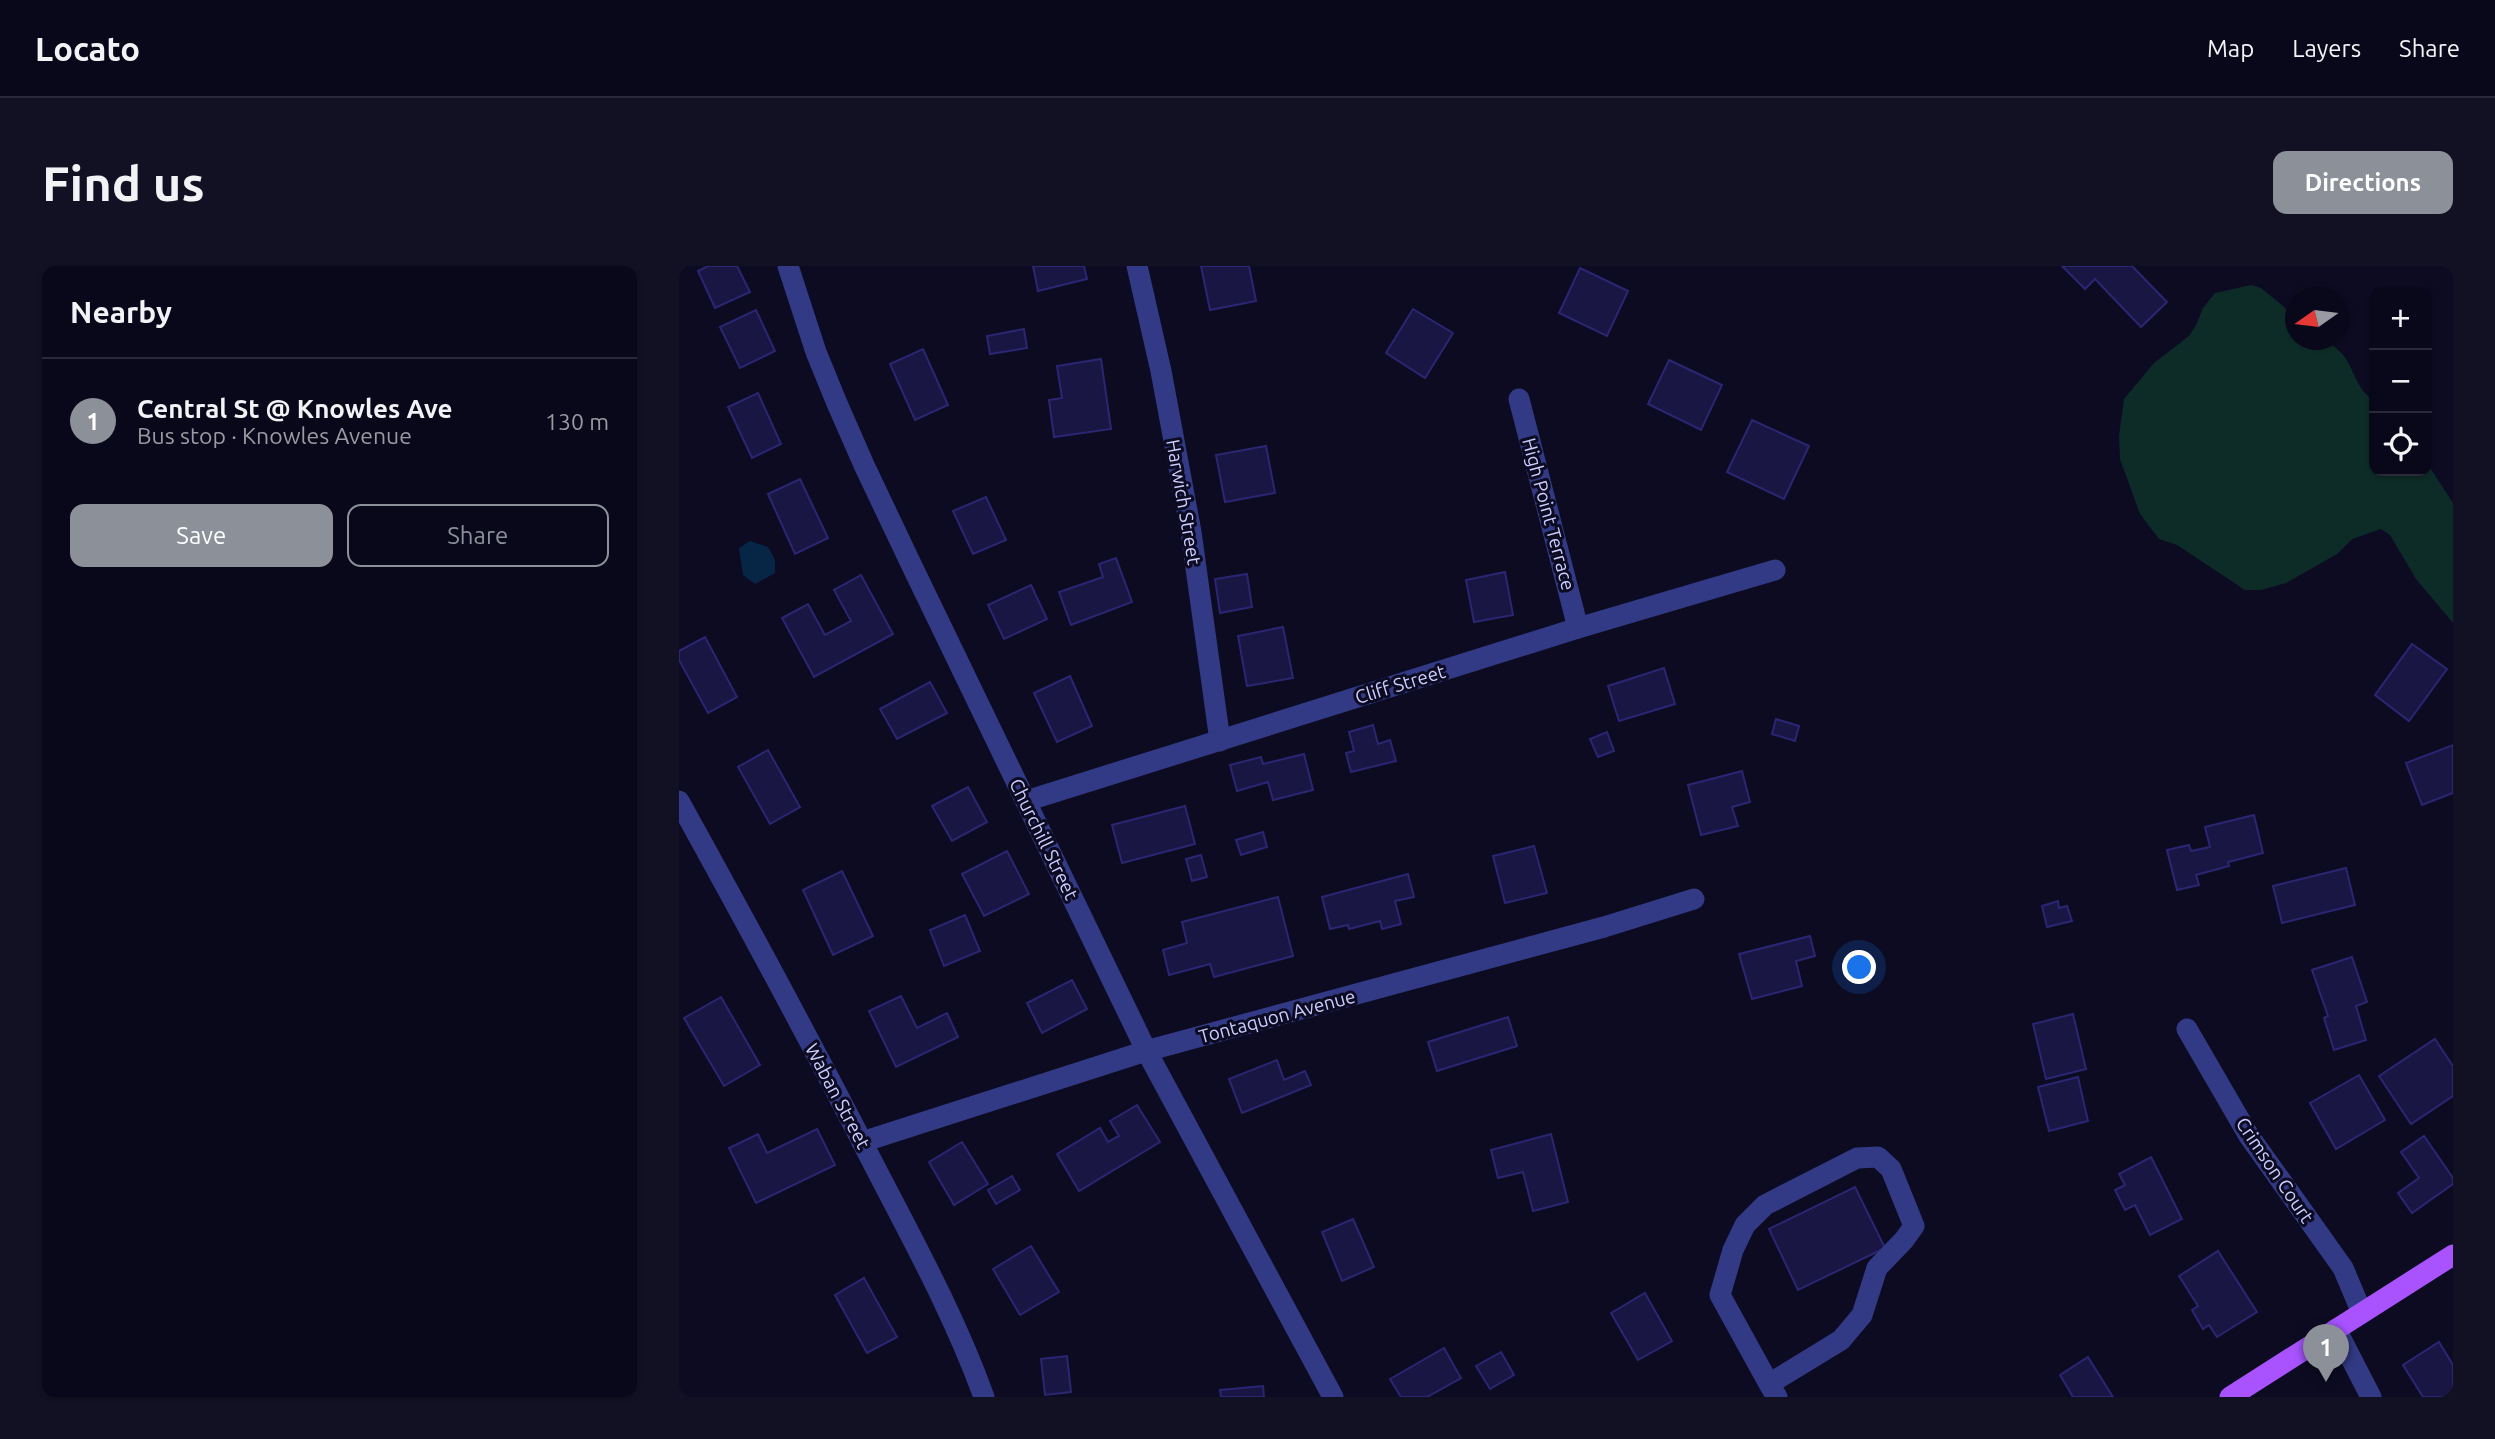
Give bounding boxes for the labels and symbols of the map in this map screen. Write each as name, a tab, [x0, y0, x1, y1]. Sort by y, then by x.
north arrow	[2285, 287, 2348, 350]
street label: High Point Terrace	[1518, 435, 1580, 593]
street label: Harwich Street	[1162, 438, 1206, 567]
street label: Cliff Street	[1352, 660, 1448, 708]
street label: Churchill Street	[1005, 775, 1083, 904]
your location	[1842, 950, 1876, 984]
street label: Tontaquon Avenue	[1196, 985, 1358, 1047]
street label: Waban Street	[801, 1040, 875, 1153]
street label: Crimson Court	[2232, 1113, 2319, 1227]
pin: 1	[2303, 1324, 2349, 1382]

